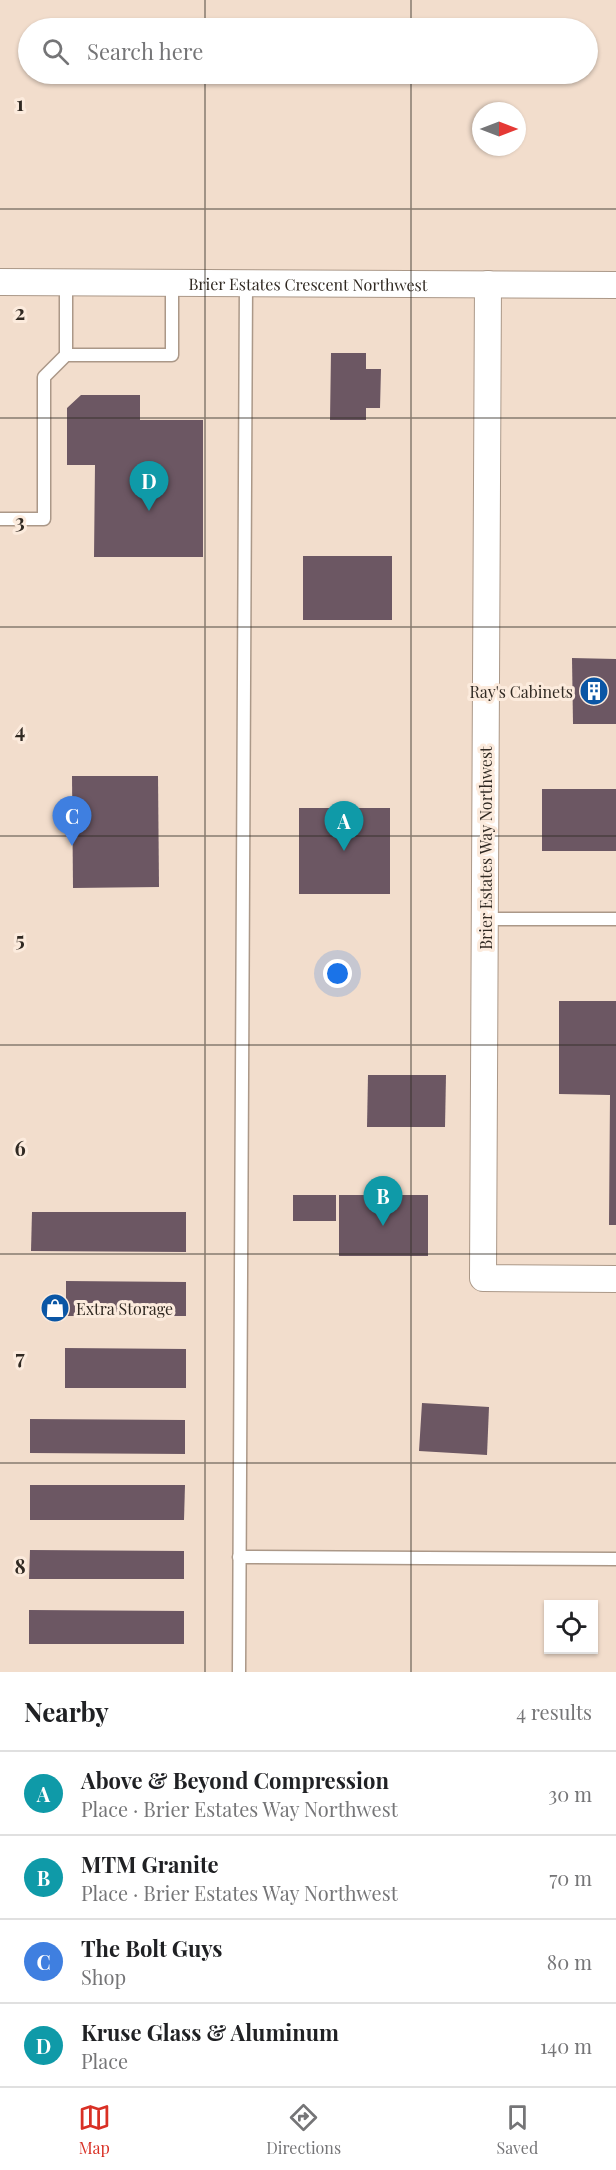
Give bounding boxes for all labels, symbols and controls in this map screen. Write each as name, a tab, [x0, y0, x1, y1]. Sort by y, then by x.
search box	[18, 18, 598, 84]
icon: search	[39, 35, 72, 68]
text: Search here	[87, 36, 203, 66]
text: 1	[16, 89, 24, 116]
north arrow	[472, 102, 526, 156]
street label: Brier Estates Crescent Northwest	[188, 272, 428, 295]
text: 2	[15, 298, 25, 325]
pin: D	[130, 462, 168, 511]
text: 3	[15, 507, 25, 534]
building icon: Ray's Cabinets	[578, 675, 610, 707]
place label: Ray's Cabinets	[469, 681, 573, 702]
text: 4	[15, 716, 25, 743]
street label: Brier Estates Way Northwest	[475, 746, 496, 950]
pin: C	[52, 796, 92, 846]
pin: A	[324, 802, 364, 851]
text: 5	[15, 925, 25, 952]
your location	[323, 959, 352, 988]
text: 6	[14, 1134, 26, 1161]
pin: B	[364, 1176, 403, 1226]
shop icon: Extra Storage	[39, 1292, 71, 1324]
place label: Extra Storage	[76, 1298, 173, 1319]
text: 7	[15, 1343, 25, 1370]
text: 8	[14, 1552, 26, 1579]
map controls	[544, 1600, 598, 1654]
button: locate	[544, 1600, 598, 1654]
text: Nearby	[24, 1694, 109, 1729]
text: 4 results	[516, 1698, 592, 1725]
text: Above & Beyond Compression	[81, 1765, 389, 1795]
text: A	[37, 1780, 50, 1807]
text: 30 m	[548, 1780, 592, 1807]
text: Place · Brier Estates Way Northwest	[81, 1795, 398, 1822]
text: MTM Granite	[81, 1849, 219, 1879]
text: B	[37, 1864, 50, 1891]
text: 70 m	[549, 1864, 592, 1891]
text: Place · Brier Estates Way Northwest	[81, 1879, 398, 1906]
text: The Bolt Guys	[81, 1933, 222, 1963]
text: C	[36, 1948, 51, 1975]
text: 80 m	[547, 1948, 592, 1975]
text: Shop	[81, 1963, 126, 1990]
text: Kruse Glass & Aluminum	[81, 2017, 339, 2047]
text: D	[36, 2032, 51, 2059]
text: 140 m	[540, 2032, 592, 2059]
text: Place	[81, 2047, 128, 2074]
tab: Map	[78, 2101, 111, 2158]
tab: Directions	[266, 2101, 341, 2158]
tab: Saved	[497, 2101, 538, 2158]

